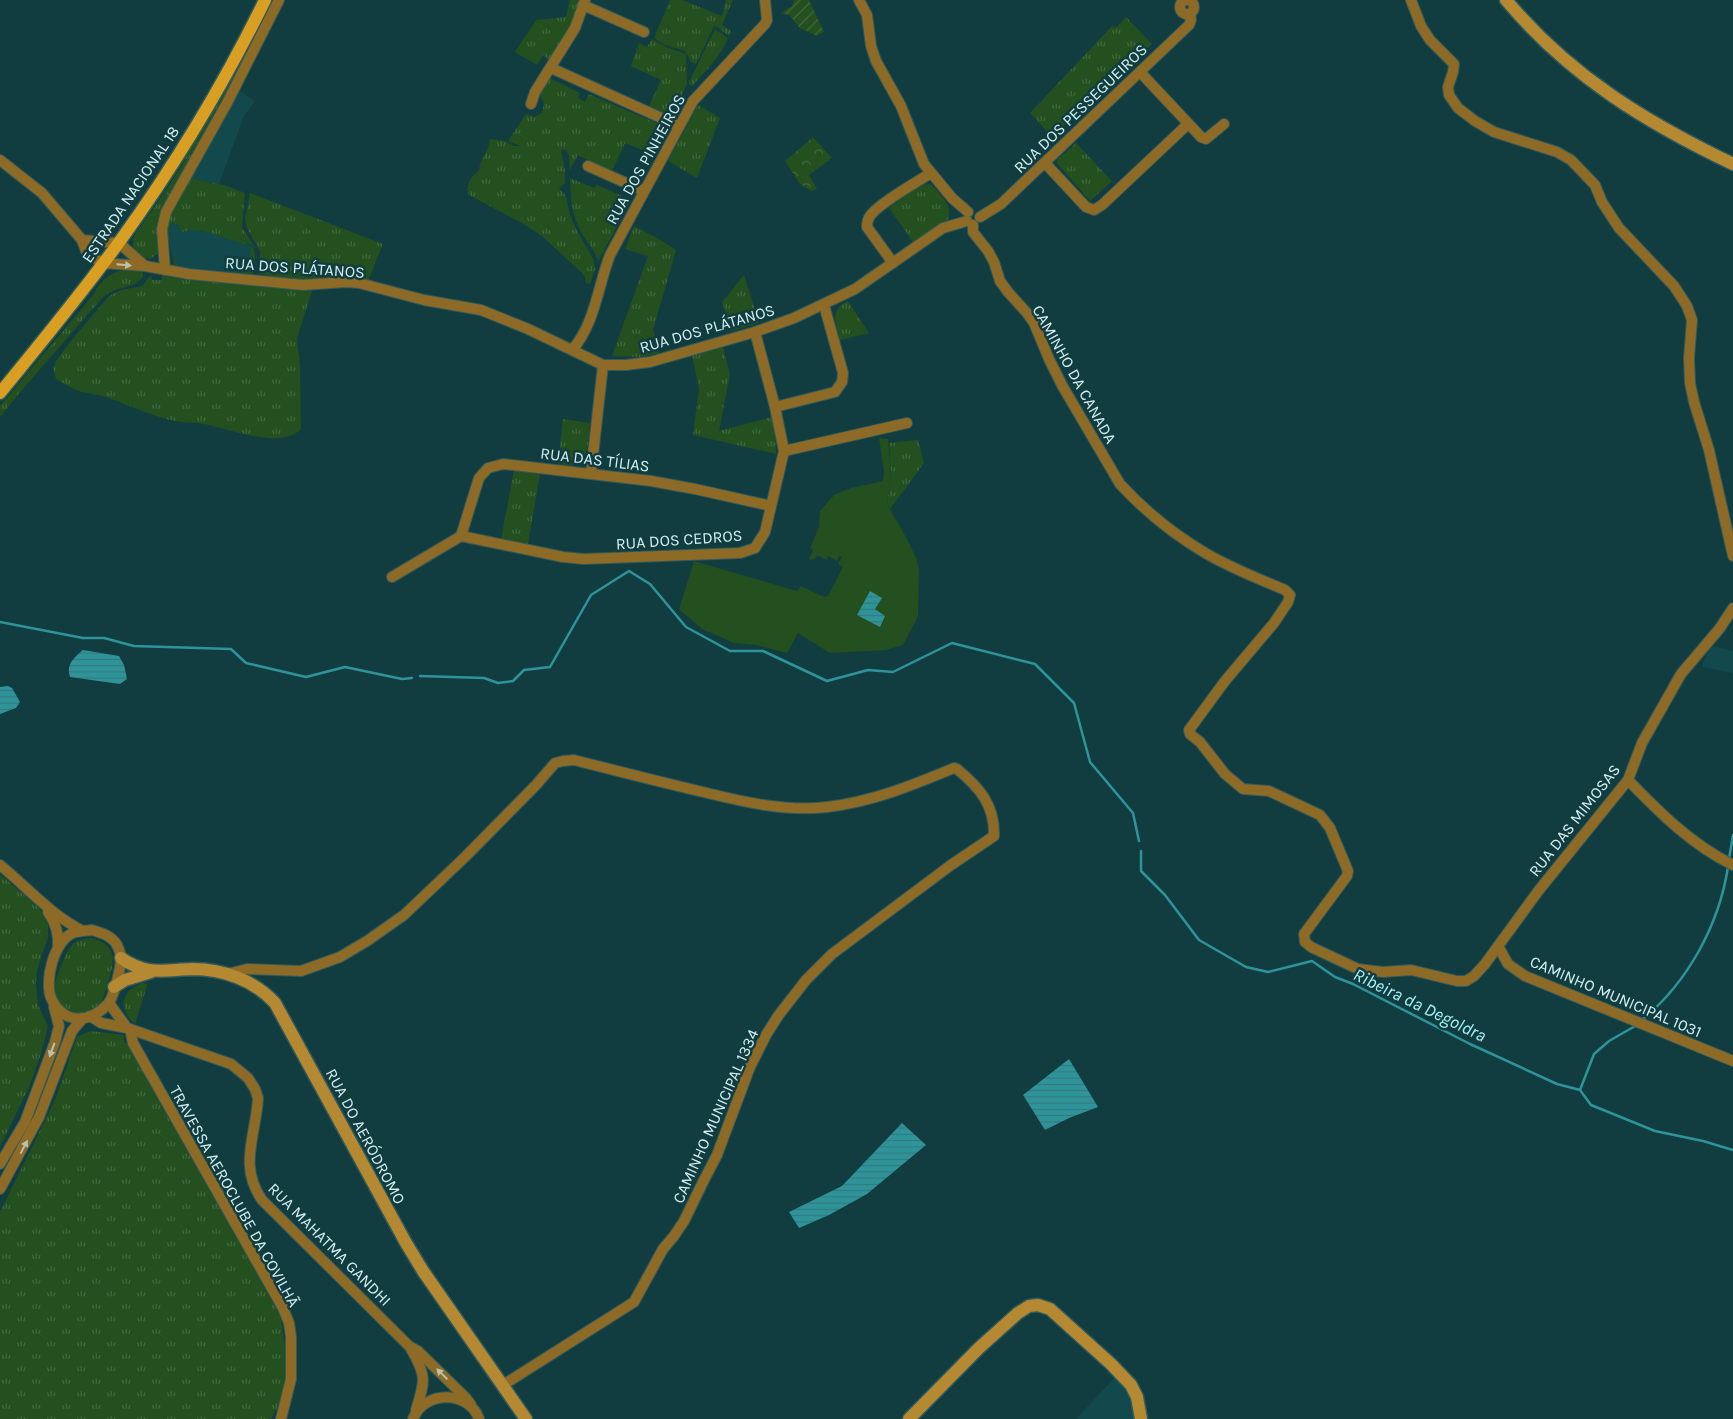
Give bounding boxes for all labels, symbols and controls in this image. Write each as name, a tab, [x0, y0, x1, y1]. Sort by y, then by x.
street label: RUA DOS PESSEGUEIROS	[1010, 40, 1151, 177]
street label: RUA DOS PINHEIROS	[602, 91, 689, 228]
street label: ESTRADA NACIONAL 18	[78, 122, 183, 266]
street label: RUA DOS PLÁTANOS	[224, 253, 365, 282]
one-way arrow	[116, 262, 132, 270]
street label: RUA DOS PLÁTANOS	[637, 300, 777, 357]
street label: CAMINHO DA CANADA	[1029, 302, 1121, 447]
street label: RUA DAS TÍLIAS	[539, 443, 651, 476]
street label: RUA DOS CEDROS	[615, 526, 743, 553]
street label: RUA DAS MIMOSAS	[1525, 761, 1624, 880]
street label: CAMINHO MUNICIPAL 1031	[1527, 952, 1705, 1041]
water label: Ribeira da Degoldra	[1350, 963, 1490, 1047]
street label: CAMINHO MUNICIPAL 1334	[668, 1026, 762, 1206]
one-way arrow	[48, 1043, 55, 1058]
street label: RUA DO AERÓDROMO	[322, 1065, 409, 1207]
street label: TRAVESSA AEROCLUBE DA COVILHÃ	[166, 1082, 303, 1310]
one-way arrow	[19, 1140, 28, 1154]
street label: RUA MAHATMA GANDHI	[264, 1179, 395, 1310]
one-way arrow	[436, 1368, 448, 1380]

